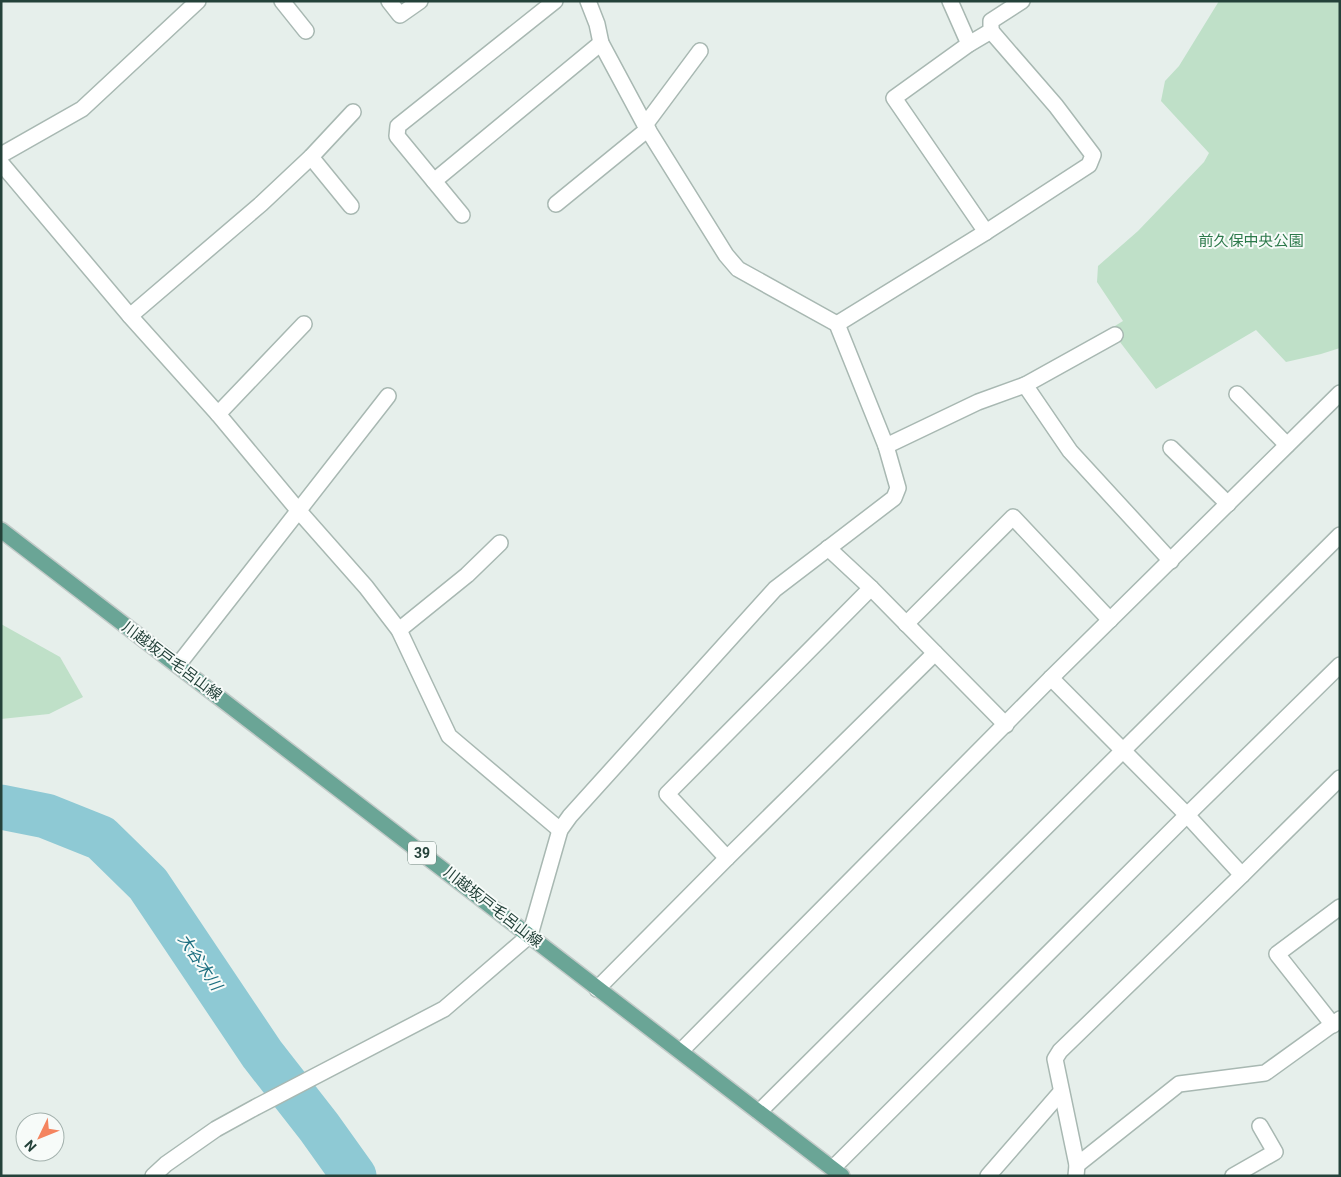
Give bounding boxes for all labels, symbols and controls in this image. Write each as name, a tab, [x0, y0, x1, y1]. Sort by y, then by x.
park label: 前久保中央公園	[1198, 232, 1304, 250]
street label: 川越坂戸毛呂山線	[119, 618, 225, 704]
road number: 39	[408, 841, 436, 864]
street label: 川越坂戸毛呂山線	[440, 863, 546, 951]
water label: 大谷木川	[174, 930, 227, 995]
north arrow	[15, 1112, 65, 1162]
text: N	[21, 1137, 40, 1155]

